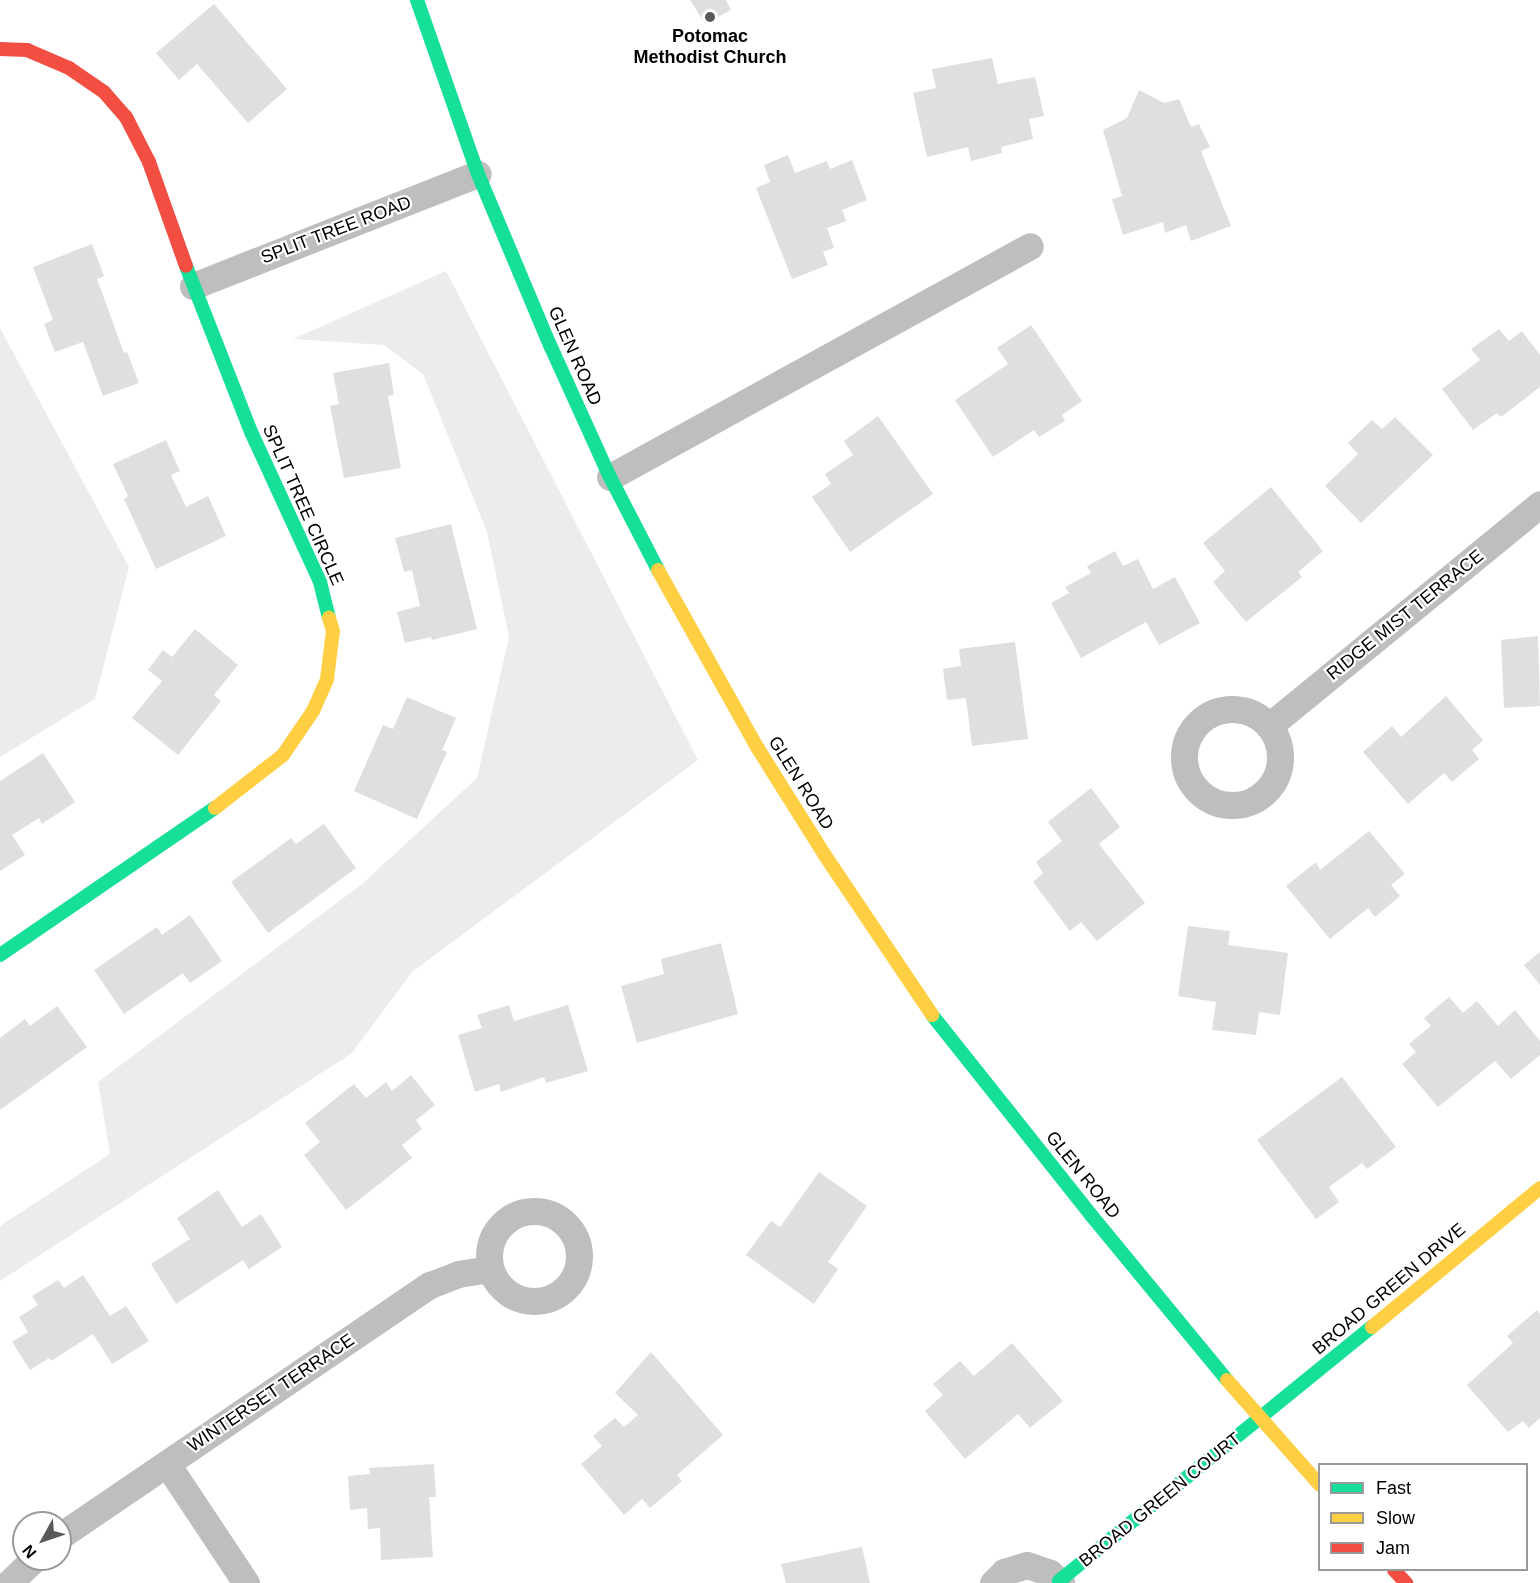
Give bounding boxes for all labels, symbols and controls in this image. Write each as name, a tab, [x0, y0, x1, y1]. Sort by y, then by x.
marker: Potomac Methodist Church	[703, 10, 717, 24]
place label: Potomac Methodist Church	[634, 26, 786, 68]
street label: SPLIT TREE ROAD	[257, 191, 415, 269]
street label: GLEN ROAD	[544, 303, 606, 409]
street label: SPLIT TREE CIRCLE	[258, 421, 348, 589]
street label: RIDGE MIST TERRACE	[1322, 545, 1488, 685]
street label: GLEN ROAD	[764, 732, 838, 834]
street label: GLEN ROAD	[1041, 1127, 1125, 1223]
street label: BROAD GREEN DRIVE	[1308, 1219, 1470, 1359]
street label: WINTERSET TERRACE	[183, 1329, 359, 1457]
street label: BROAD GREEN COURT	[1075, 1428, 1245, 1572]
legend	[1318, 1463, 1528, 1571]
text: Fast	[1376, 1478, 1411, 1498]
text: Slow	[1376, 1508, 1415, 1528]
north arrow	[12, 1511, 72, 1571]
text: Jam	[1376, 1538, 1410, 1558]
text: N	[19, 1542, 40, 1561]

